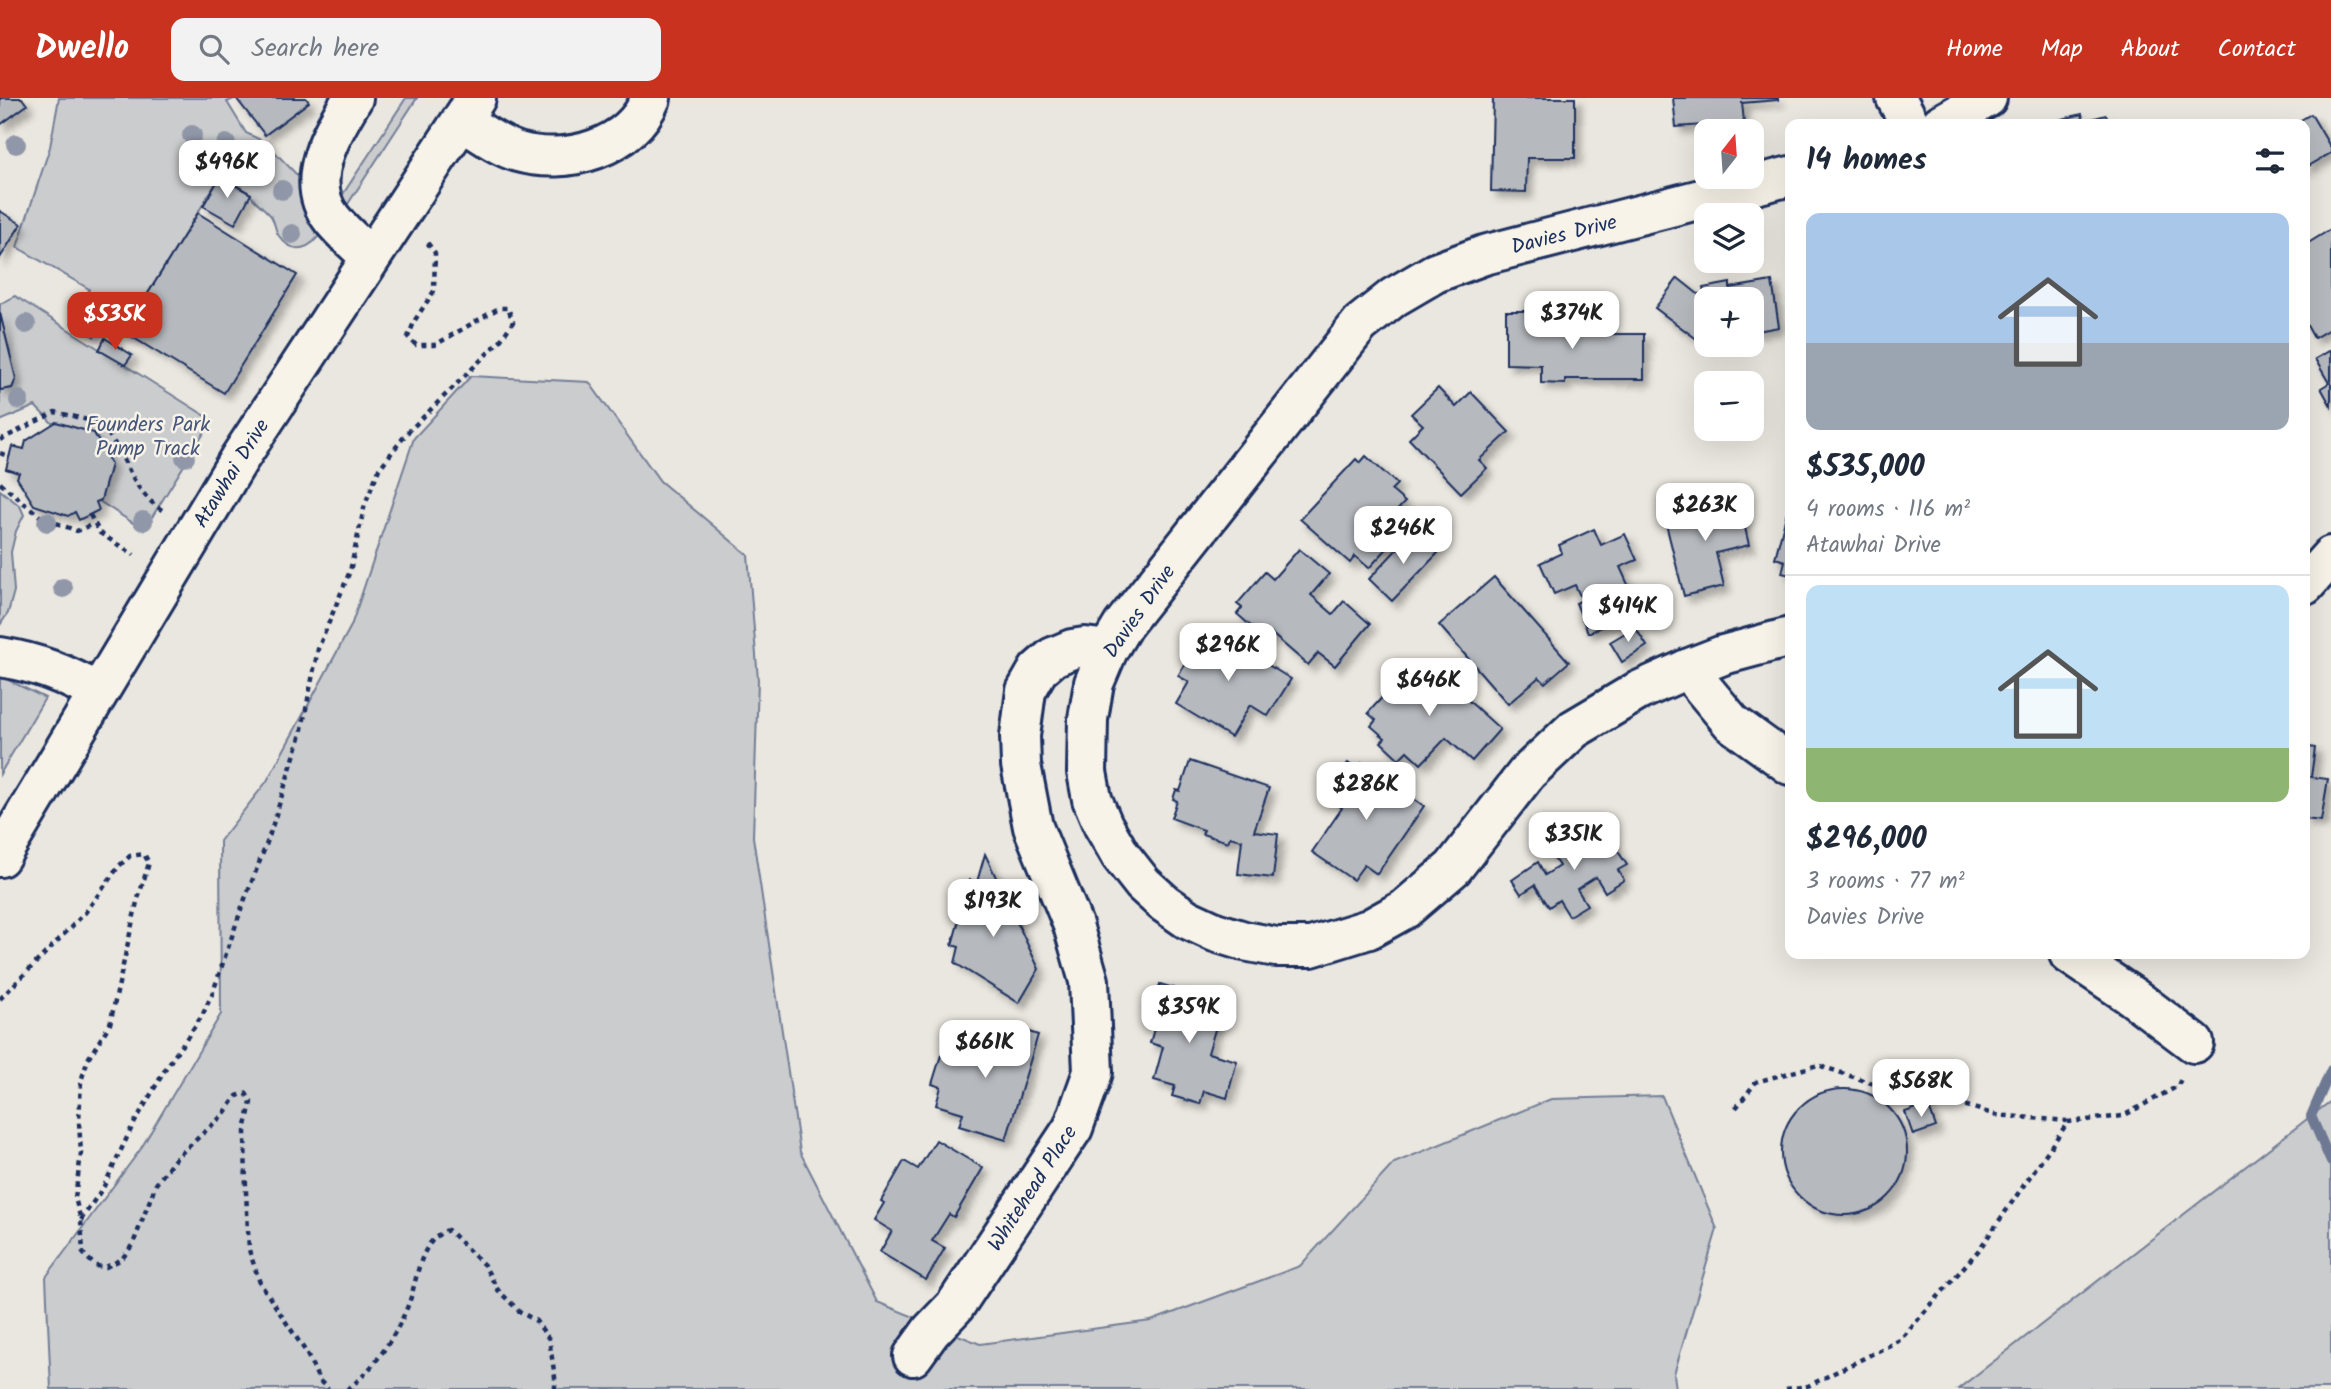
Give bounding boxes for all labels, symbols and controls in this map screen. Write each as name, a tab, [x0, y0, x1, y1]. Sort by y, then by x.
search box	[171, 18, 661, 81]
text: Dwello	[35, 23, 129, 76]
text: Search here	[251, 28, 379, 70]
icon: search	[195, 30, 233, 68]
text: Home	[1946, 30, 2003, 69]
text: Map	[2041, 30, 2083, 69]
text: About	[2121, 30, 2179, 69]
text: Contact	[2217, 30, 2296, 69]
north arrow	[1694, 119, 1764, 189]
map controls	[1694, 119, 1764, 441]
text: 14 homes	[1806, 137, 1927, 185]
pin: $496K	[178, 140, 276, 200]
icon: filters	[2251, 142, 2289, 180]
text: $496K	[195, 145, 259, 181]
button: layers	[1694, 203, 1764, 273]
street label: Davies Drive	[1508, 206, 1621, 265]
icon: home	[1985, 259, 2111, 385]
button: +	[1694, 287, 1764, 357]
pin: $535K	[66, 292, 164, 352]
pin: $374K	[1523, 292, 1621, 351]
text: $374K	[1540, 296, 1604, 332]
text: $535K	[83, 297, 147, 333]
button: −	[1694, 371, 1764, 441]
park label: Founders Park Pump Track	[86, 409, 210, 466]
street label: Atawhai Drive	[186, 412, 279, 535]
text: $535,000	[1806, 444, 1925, 492]
pin: $263K	[1656, 484, 1754, 543]
text: $263K	[1672, 488, 1738, 524]
text: 4 rooms · 116 m²	[1806, 492, 1970, 528]
pin: $246K	[1354, 506, 1452, 566]
text: $246K	[1370, 511, 1436, 547]
text: Atawhai Drive	[1806, 528, 1941, 564]
street label: Davies Drive	[1096, 558, 1185, 666]
pin: $414K	[1579, 584, 1677, 644]
text: $414K	[1598, 589, 1658, 625]
pin: $296K	[1179, 624, 1277, 683]
text: $296K	[1196, 628, 1260, 664]
icon: home	[1985, 631, 2111, 757]
pin: $646K	[1380, 658, 1478, 718]
text: $646K	[1397, 663, 1461, 699]
pin: $286K	[1317, 762, 1415, 822]
text: $286K	[1333, 767, 1399, 803]
pin: $351K	[1525, 812, 1623, 872]
text: $296,000	[1806, 816, 1927, 864]
text: $351K	[1545, 817, 1603, 853]
text: 3 rooms · 77 m²	[1806, 864, 1965, 900]
pin: $193K	[944, 880, 1042, 939]
text: $193K	[964, 884, 1022, 920]
text: Davies Drive	[1806, 900, 1924, 936]
pin: $359K	[1140, 986, 1238, 1045]
text: $359K	[1157, 990, 1221, 1026]
pin: $661K	[936, 1020, 1034, 1080]
text: $661K	[955, 1025, 1015, 1061]
pin: $568K	[1872, 1060, 1970, 1119]
text: $568K	[1888, 1064, 1954, 1100]
street label: Whitehead Place	[980, 1119, 1087, 1259]

